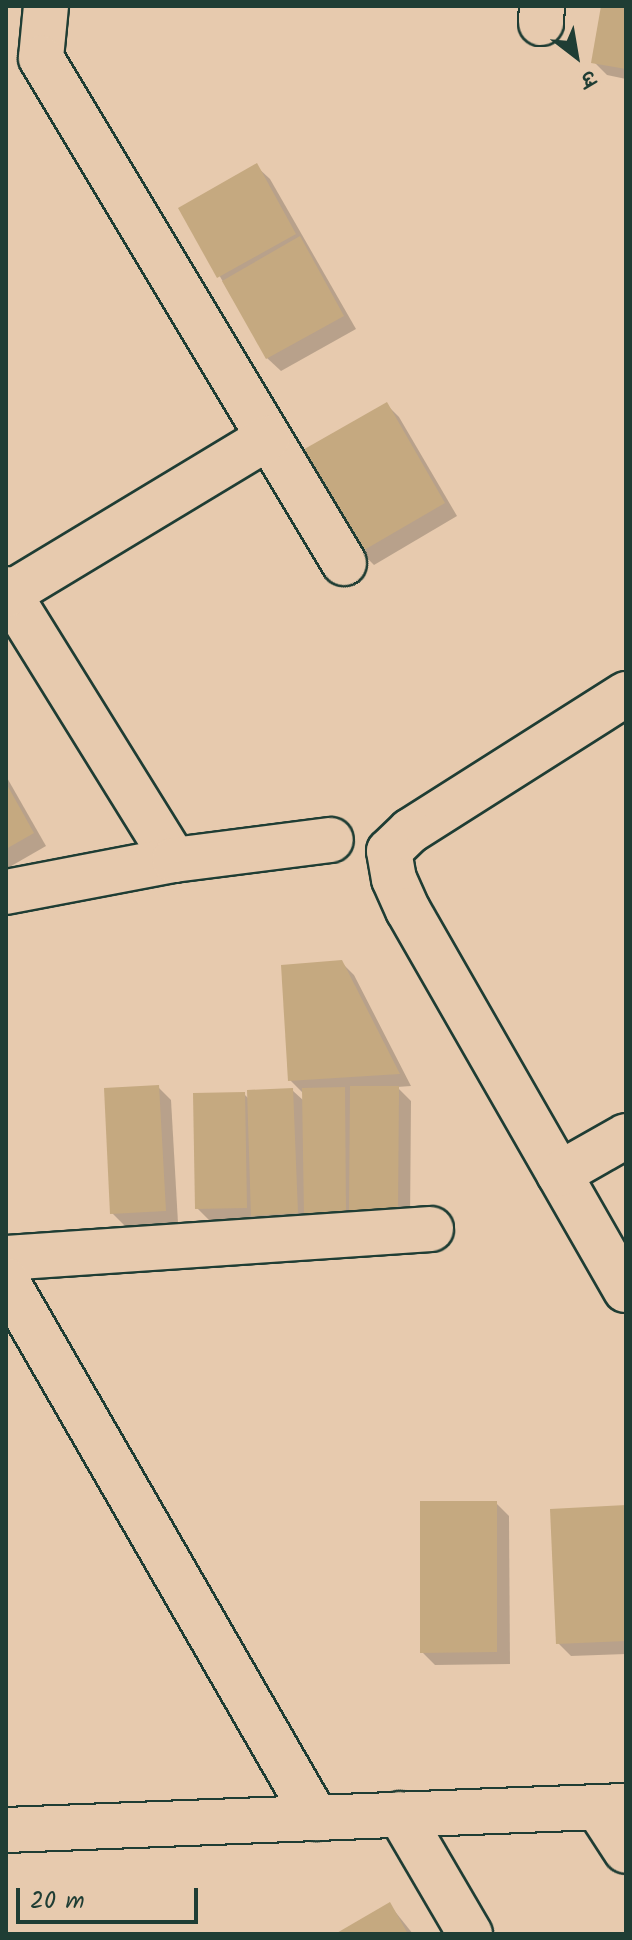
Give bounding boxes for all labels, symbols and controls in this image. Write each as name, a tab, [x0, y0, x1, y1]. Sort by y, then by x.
north arrow	[536, 16, 616, 96]
text: उ	[574, 58, 604, 96]
scale bar	[20, 1872, 202, 1922]
text: 20 m	[30, 1882, 85, 1921]

